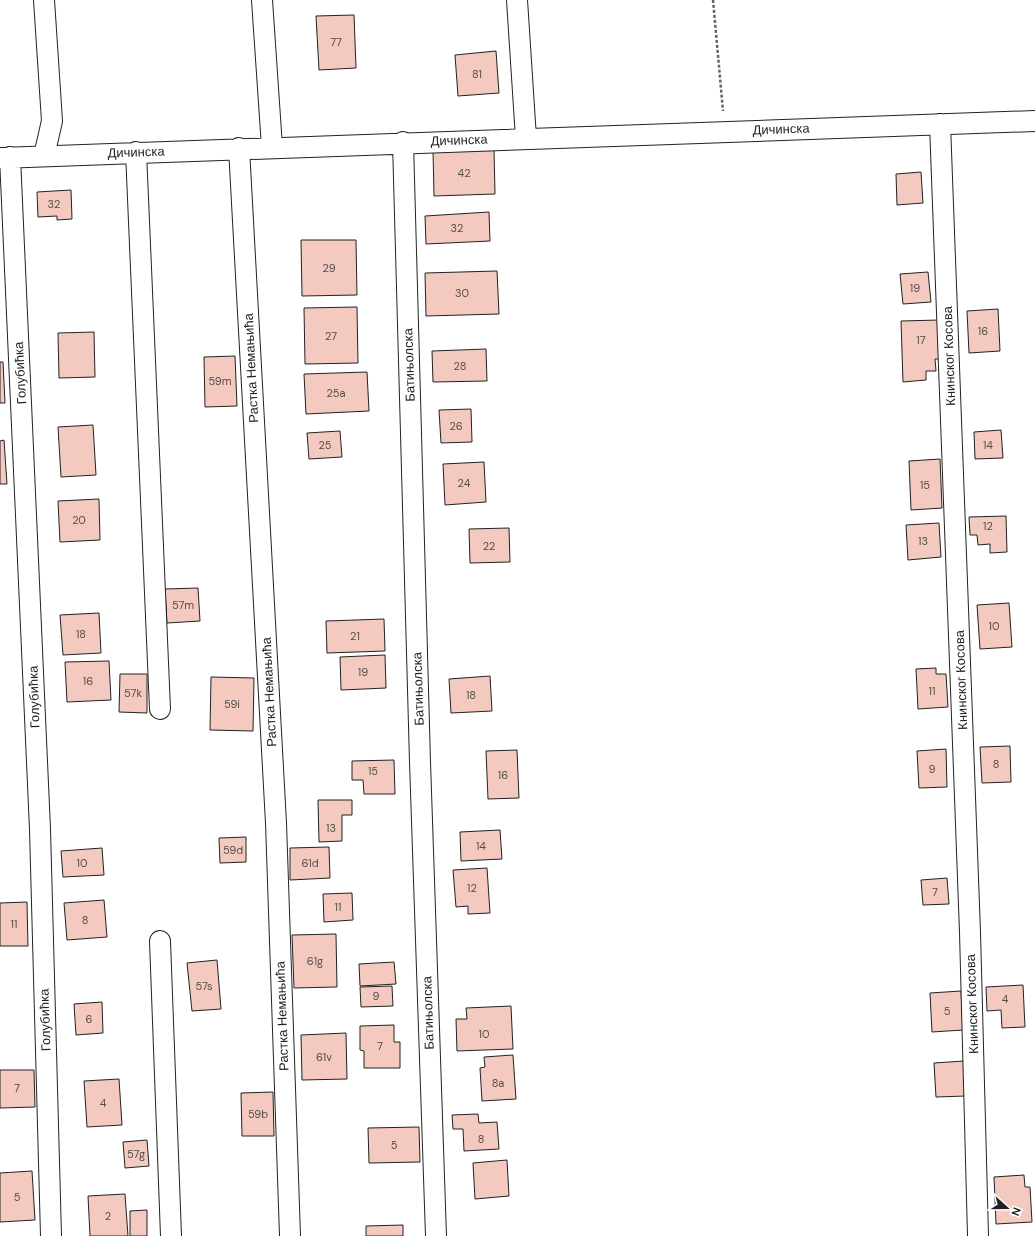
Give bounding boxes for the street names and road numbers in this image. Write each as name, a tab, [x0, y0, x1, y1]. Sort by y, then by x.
street label: Дичинска	[752, 119, 811, 138]
street label: Дичинска	[430, 130, 489, 149]
street label: Дичинска	[107, 142, 166, 161]
street label: Книнског Косова	[939, 305, 959, 406]
street label: Растка Немањића	[240, 312, 262, 423]
street label: Батињолска	[399, 327, 419, 402]
street label: Голубићка	[10, 341, 30, 405]
street label: Книнског Косова	[951, 629, 971, 730]
street label: Растка Немањића	[258, 636, 280, 747]
street label: Батињолска	[408, 651, 428, 726]
street label: Голубићка	[24, 665, 44, 729]
street label: Книнског Косова	[962, 953, 982, 1054]
street label: Растка Немањића	[272, 960, 292, 1071]
street label: Батињолска	[418, 975, 438, 1050]
street label: Голубићка	[35, 988, 55, 1052]

